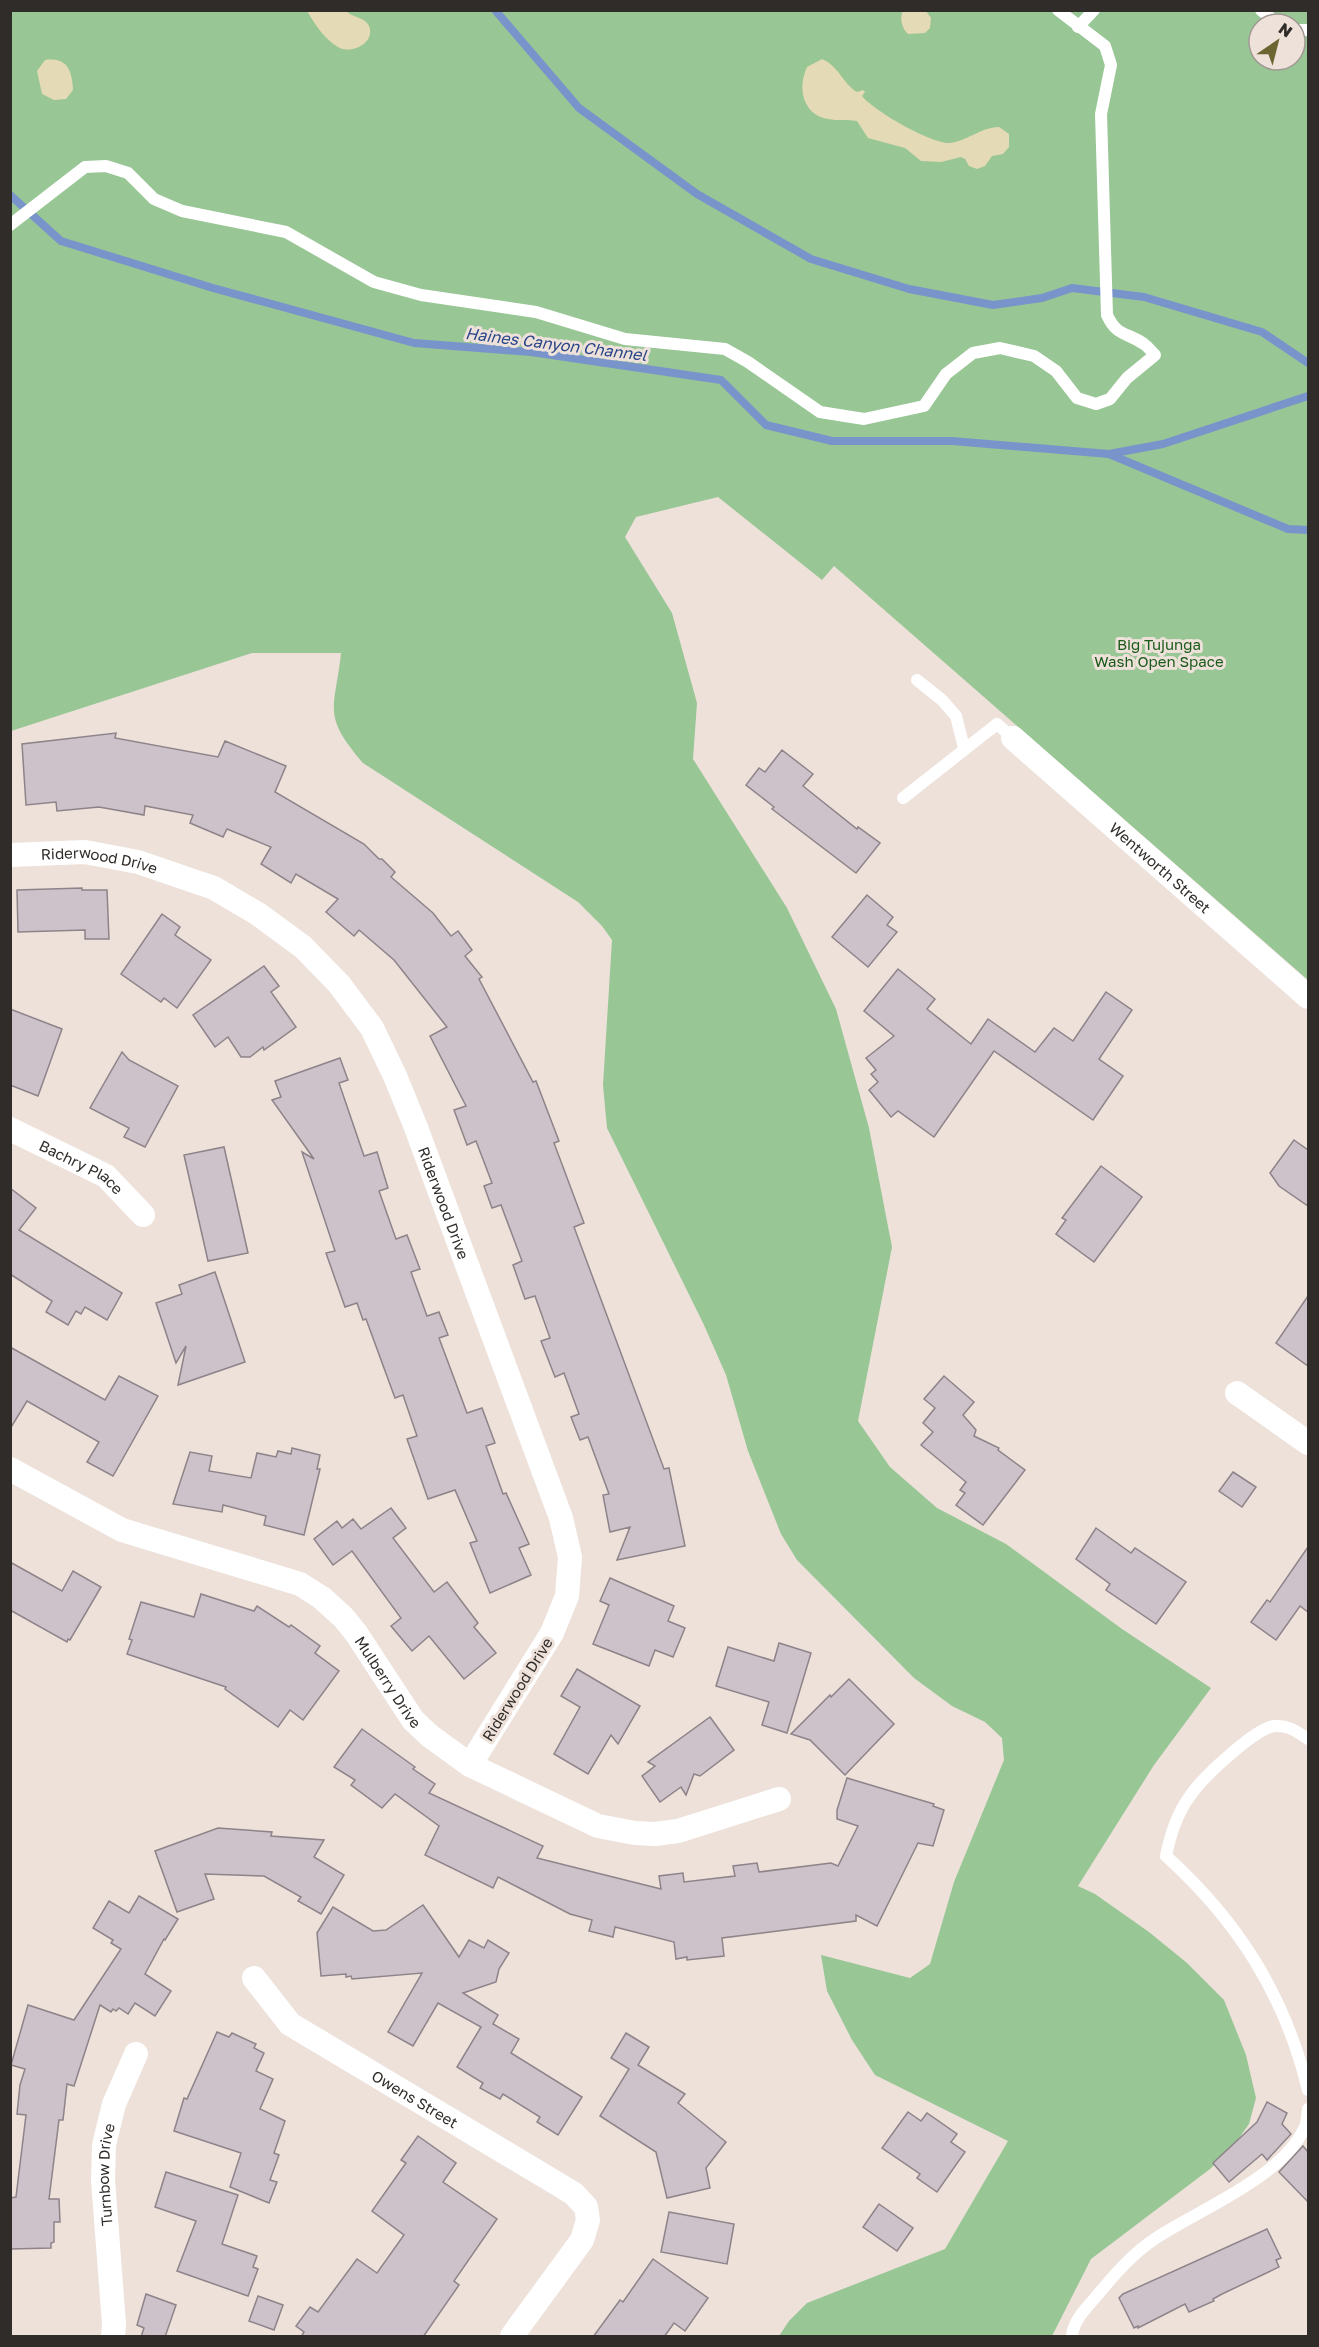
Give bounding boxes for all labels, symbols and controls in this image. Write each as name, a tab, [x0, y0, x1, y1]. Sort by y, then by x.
north arrow	[1247, 12, 1307, 72]
text: N	[1275, 18, 1296, 41]
water label: Haines Canyon Channel	[464, 323, 649, 365]
park label: Big Tujunga Wash Open Space	[1094, 635, 1224, 670]
street label: Wentworth Street	[1106, 818, 1214, 916]
street label: Riderwood Drive	[40, 843, 160, 877]
street label: Bachry Place	[36, 1136, 127, 1198]
street label: Riderwood Drive	[415, 1144, 473, 1262]
street label: Mulberry Drive	[351, 1632, 425, 1732]
street label: Riderwood Drive	[478, 1634, 556, 1744]
street label: Owens Street	[369, 2066, 461, 2131]
street label: Turnbow Drive	[94, 2121, 118, 2227]

